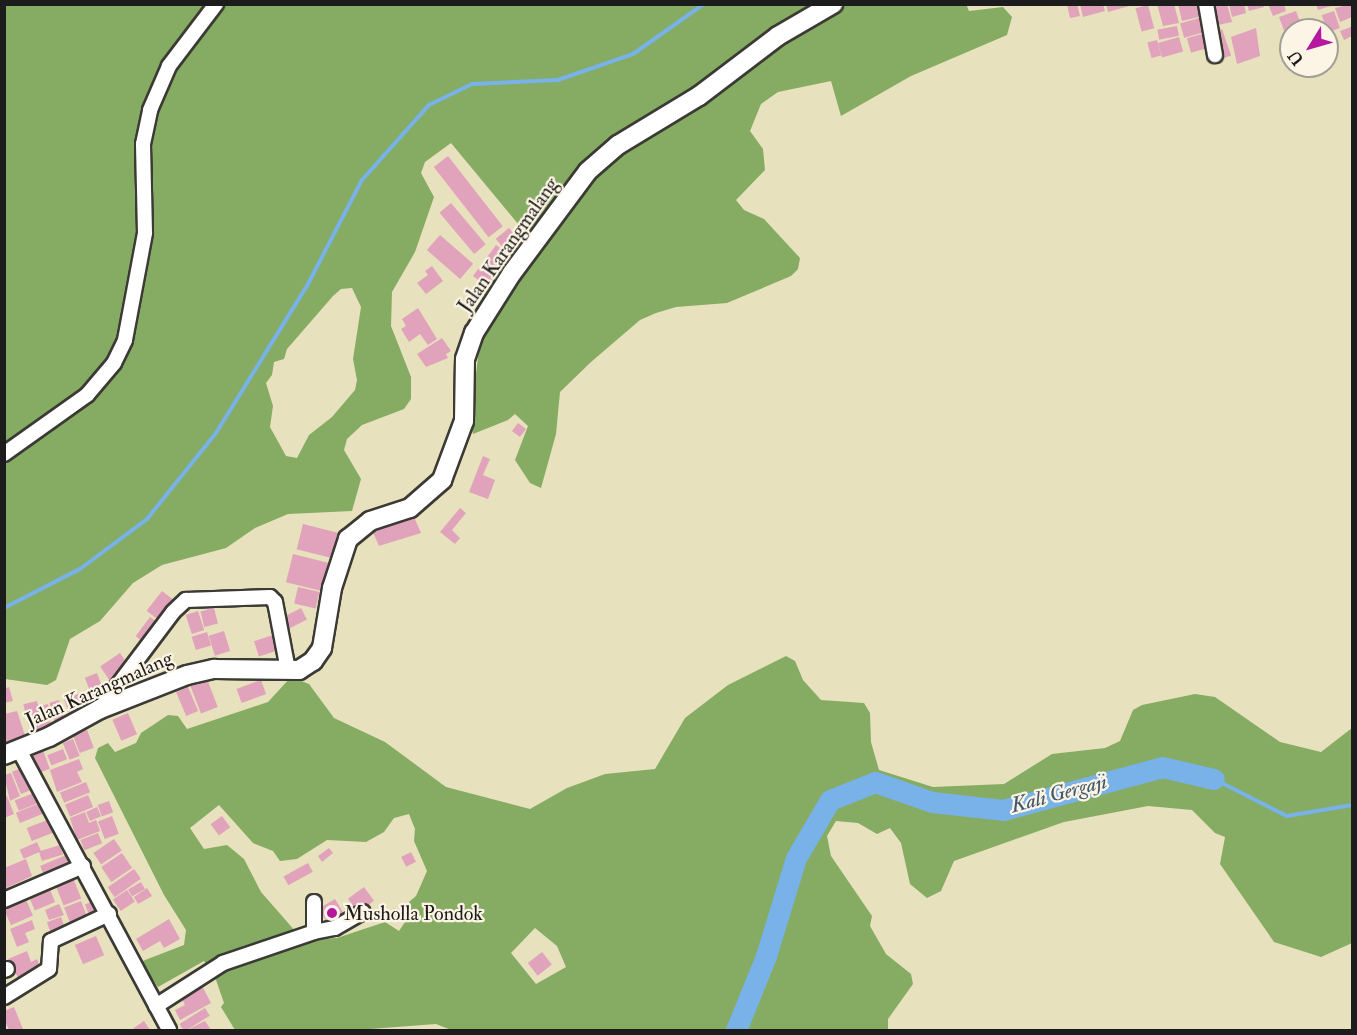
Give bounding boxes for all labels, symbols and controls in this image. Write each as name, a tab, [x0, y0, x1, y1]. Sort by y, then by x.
north arrow	[1279, 18, 1339, 78]
text: U	[1284, 46, 1308, 69]
street label: Jalan Karangmalang	[453, 173, 563, 317]
street label: Jalan Karangmalang	[21, 646, 177, 732]
water label: Kali Gergaji	[1008, 769, 1110, 819]
place label: Musholla Pondok	[344, 901, 483, 925]
marker: Musholla Pondok	[325, 906, 339, 920]

